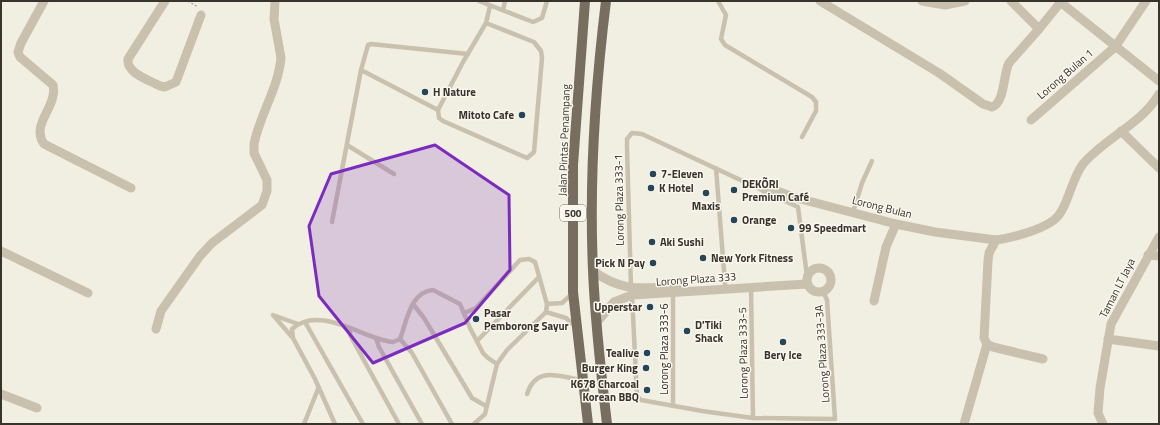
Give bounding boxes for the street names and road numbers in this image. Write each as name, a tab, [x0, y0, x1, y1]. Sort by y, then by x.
street label: Lorong Bulan 1	[1033, 45, 1097, 103]
street label: Jalan Pintas Penampang	[554, 83, 574, 196]
street label: Lorong Plaza 333-1	[610, 154, 628, 246]
street label: Lorong Bulan	[850, 192, 914, 222]
road number: 500	[560, 205, 586, 221]
street label: Taman LT Jaya	[1095, 255, 1139, 321]
street label: Lorong Plaza 333	[655, 268, 737, 290]
street label: Lorong Plaza 333-6	[656, 303, 672, 395]
street label: Lorong Plaza 333-3A	[811, 304, 833, 403]
street label: Lorong Plaza 333-5	[734, 307, 752, 399]

